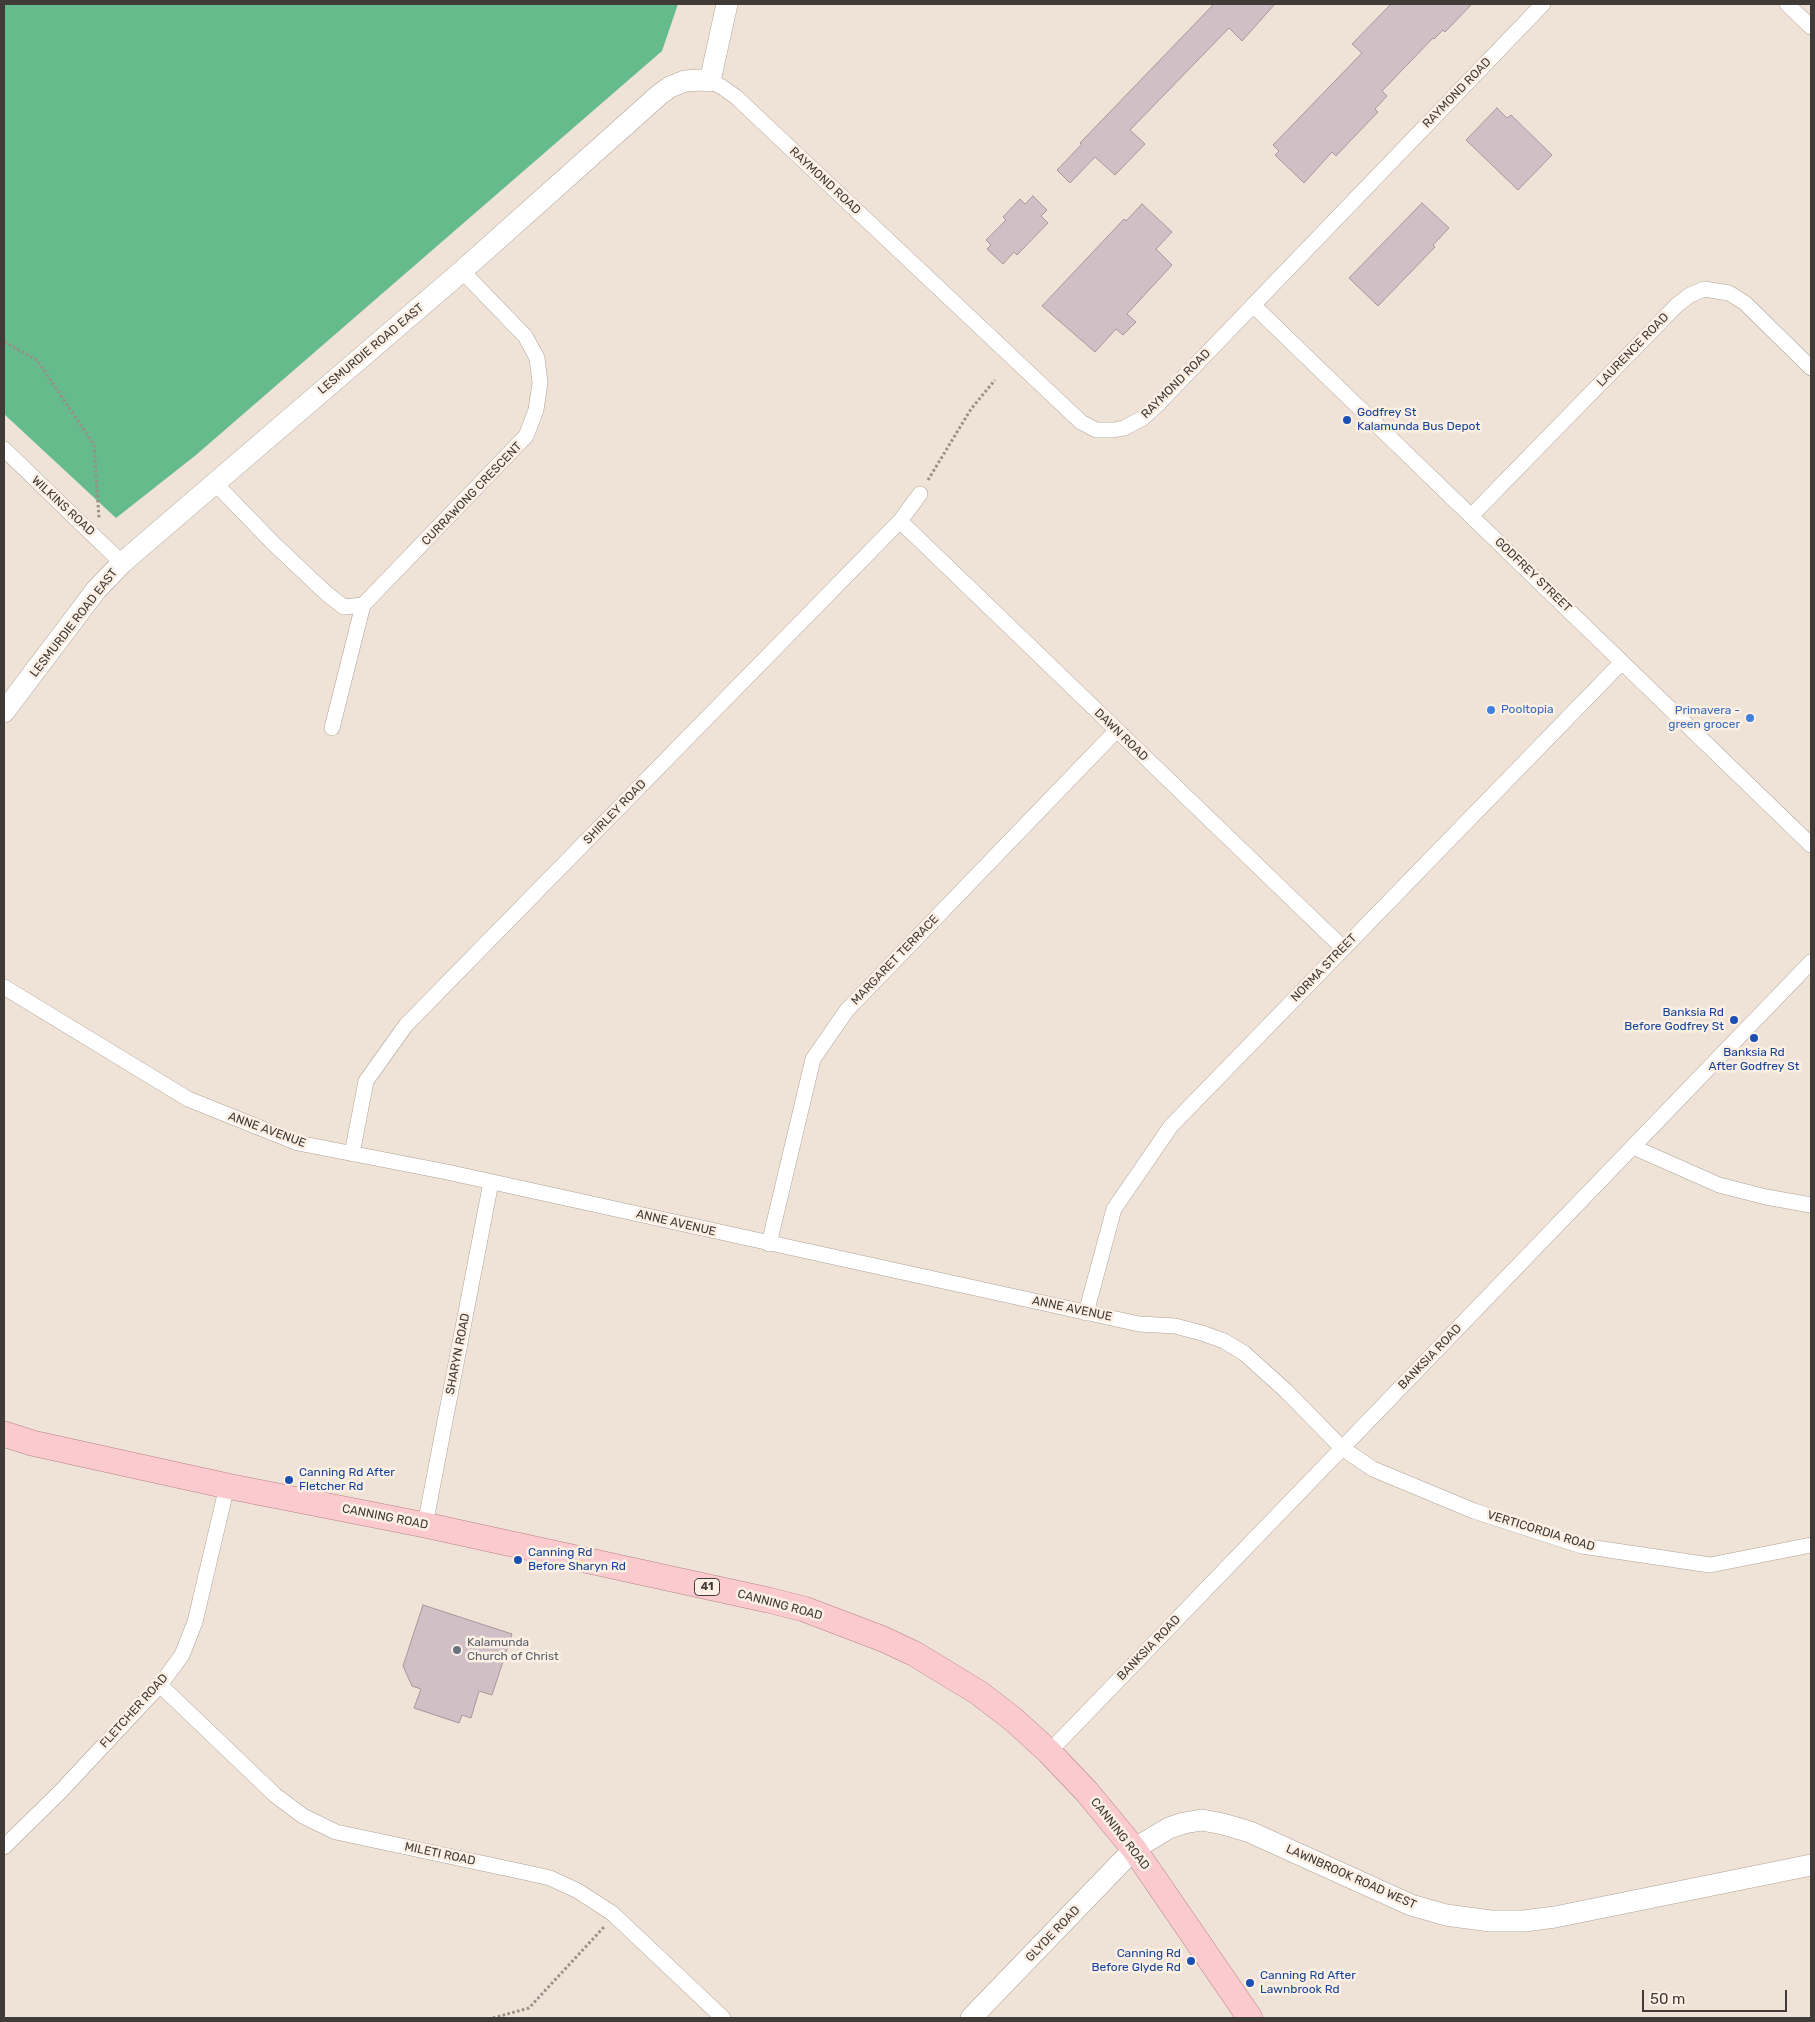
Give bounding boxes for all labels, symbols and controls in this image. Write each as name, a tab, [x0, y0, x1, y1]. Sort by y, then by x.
street label: RAYMOND ROAD	[1420, 55, 1494, 131]
street label: RAYMOND ROAD	[786, 144, 864, 218]
street label: LESMURDIE ROAD EAST	[315, 301, 427, 397]
street label: LAURENCE ROAD	[1594, 310, 1672, 390]
street label: RAYMOND ROAD	[1138, 346, 1214, 422]
place label: Godfrey St Kalamunda Bus Depot	[1357, 406, 1480, 434]
marker: Godfrey St Kalamunda Bus Depot	[1341, 414, 1353, 426]
street label: CURRAWONG CRESCENT	[419, 439, 525, 549]
street label: WILKINS ROAD	[28, 473, 98, 539]
street label: GODFREY STREET	[1492, 535, 1574, 615]
street label: LESMURDIE ROAD EAST	[27, 566, 121, 680]
place label: Pooltopia	[1501, 703, 1554, 717]
marker: Pooltopia	[1485, 704, 1497, 716]
place label: Primavera - green grocer	[1668, 704, 1740, 732]
street label: DAWN ROAD	[1091, 706, 1151, 764]
marker: Primavera - green grocer	[1744, 712, 1756, 724]
street label: SHIRLEY ROAD	[581, 777, 649, 847]
street label: MARGARET TERRACE	[848, 912, 942, 1008]
street label: NORMA STREET	[1288, 931, 1360, 1005]
place label: Banksia Rd Before Godfrey St	[1624, 1006, 1724, 1034]
marker: Banksia Rd Before Godfrey St	[1728, 1014, 1740, 1026]
marker: Banksia Rd After Godfrey St	[1748, 1032, 1760, 1044]
place label: Banksia Rd After Godfrey St	[1709, 1046, 1799, 1074]
street label: ANNE AVENUE	[226, 1109, 308, 1151]
street label: ANNE AVENUE	[635, 1207, 717, 1239]
street label: ANNE AVENUE	[1031, 1293, 1113, 1325]
street label: SHARYN ROAD	[443, 1312, 473, 1396]
street label: BANKSIA ROAD	[1395, 1321, 1465, 1393]
place label: Canning Rd After Fletcher Rd	[299, 1466, 395, 1494]
marker: Canning Rd After Fletcher Rd	[283, 1474, 295, 1486]
street label: CANNING ROAD	[341, 1502, 429, 1532]
street label: VERTICORDIA ROAD	[1485, 1508, 1597, 1554]
place label: Canning Rd Before Sharyn Rd	[528, 1546, 626, 1574]
marker: Canning Rd Before Sharyn Rd	[512, 1554, 524, 1566]
road number: 41	[694, 1578, 720, 1595]
street label: CANNING ROAD	[736, 1587, 824, 1623]
street label: BANKSIA ROAD	[1114, 1612, 1184, 1684]
place label: Kalamunda Church of Christ	[467, 1636, 559, 1664]
marker: Kalamunda Church of Christ	[451, 1644, 463, 1656]
street label: FLETCHER ROAD	[97, 1671, 171, 1751]
street label: CANNING ROAD	[1087, 1795, 1153, 1873]
street label: MILETI ROAD	[403, 1839, 477, 1869]
street label: LAWNBROOK ROAD WEST	[1284, 1842, 1418, 1912]
street label: GLYDE ROAD	[1023, 1903, 1083, 1965]
place label: Canning Rd Before Glyde Rd	[1092, 1947, 1181, 1975]
marker: Canning Rd Before Glyde Rd	[1185, 1955, 1197, 1967]
place label: Canning Rd After Lawnbrook Rd	[1260, 1969, 1356, 1997]
marker: Canning Rd After Lawnbrook Rd	[1244, 1977, 1256, 1989]
scale bar	[1645, 1980, 1790, 2012]
text: 50 m	[1650, 1990, 1685, 2008]

